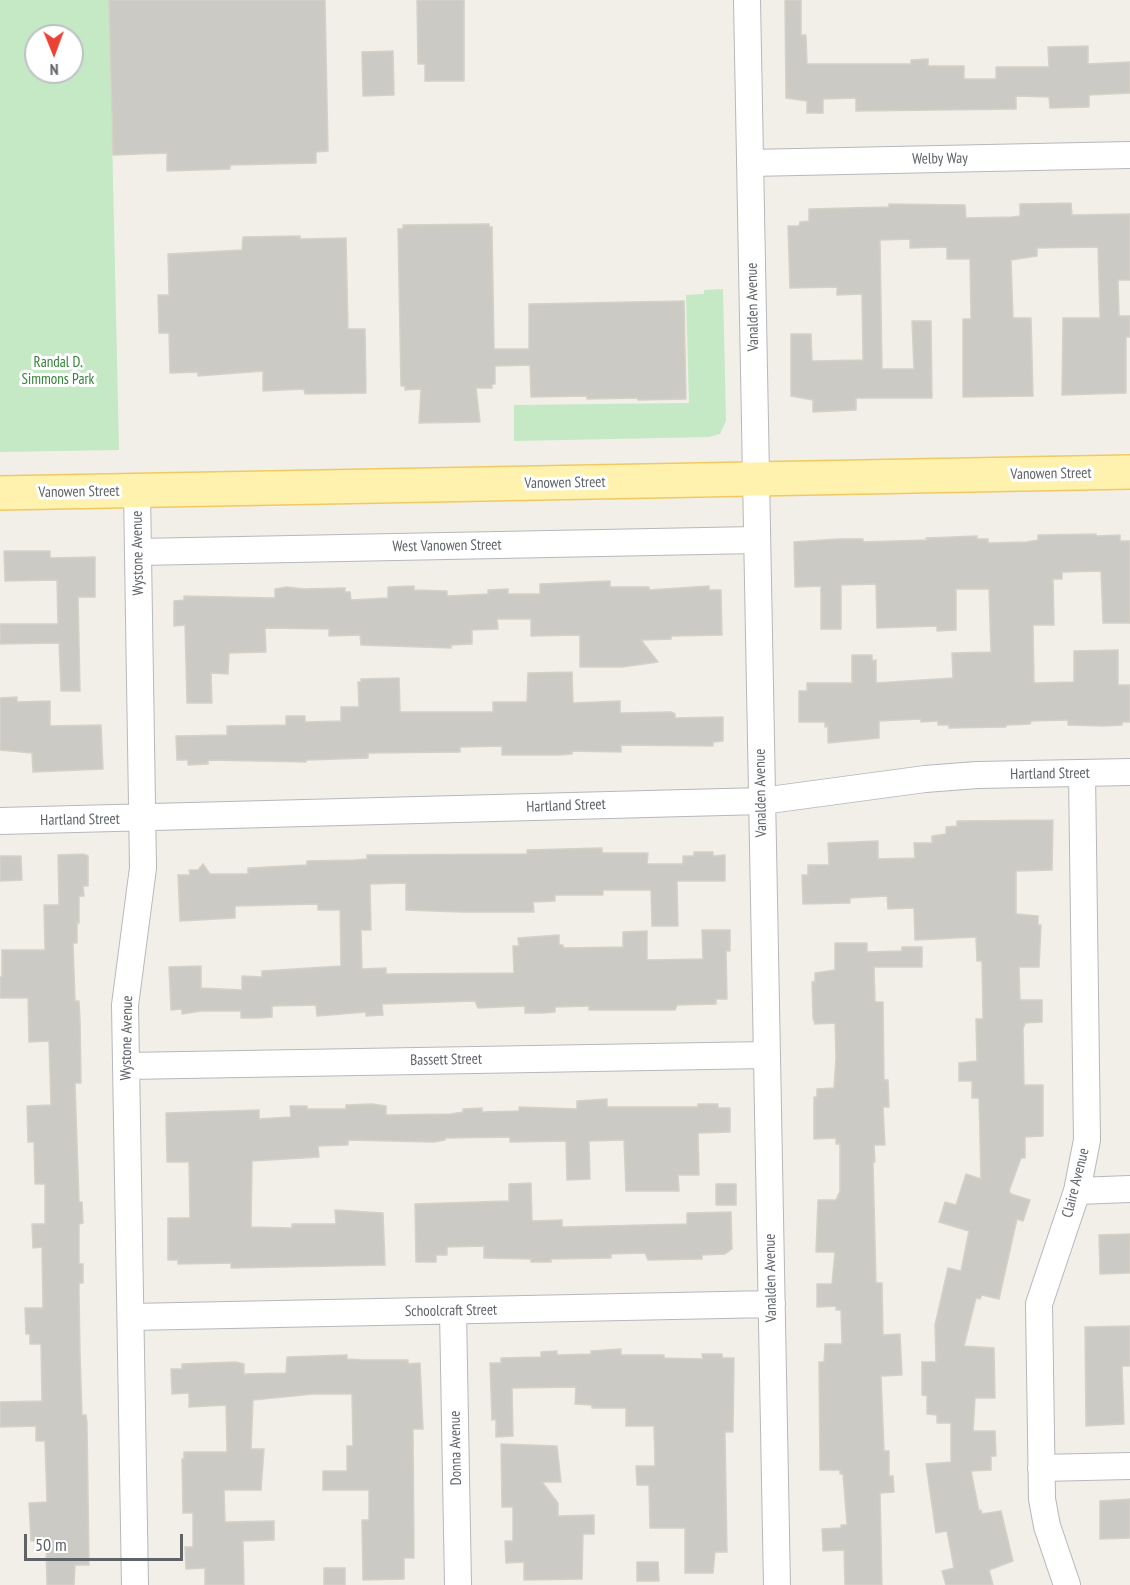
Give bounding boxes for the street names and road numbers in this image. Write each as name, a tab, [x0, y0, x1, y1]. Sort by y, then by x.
street label: Welby Way	[912, 150, 968, 168]
street label: Vanalden Avenue	[743, 262, 763, 352]
street label: Vanowen Street	[1010, 464, 1092, 484]
street label: Vanowen Street	[524, 473, 606, 493]
street label: Vanowen Street	[38, 482, 120, 502]
street label: Wystone Avenue	[128, 510, 148, 596]
street label: West Vanowen Street	[392, 536, 502, 556]
street label: Vanalden Avenue	[751, 748, 771, 838]
street label: Hartland Street	[1010, 764, 1090, 784]
street label: Hartland Street	[526, 796, 606, 816]
street label: Hartland Street	[40, 810, 120, 830]
street label: Wystone Avenue	[117, 995, 137, 1081]
street label: Bassett Street	[410, 1050, 482, 1070]
street label: Claire Avenue	[1059, 1146, 1093, 1220]
street label: Vanalden Avenue	[761, 1233, 781, 1323]
street label: Schoolcraft Street	[405, 1301, 497, 1321]
street label: Donna Avenue	[446, 1411, 466, 1485]

